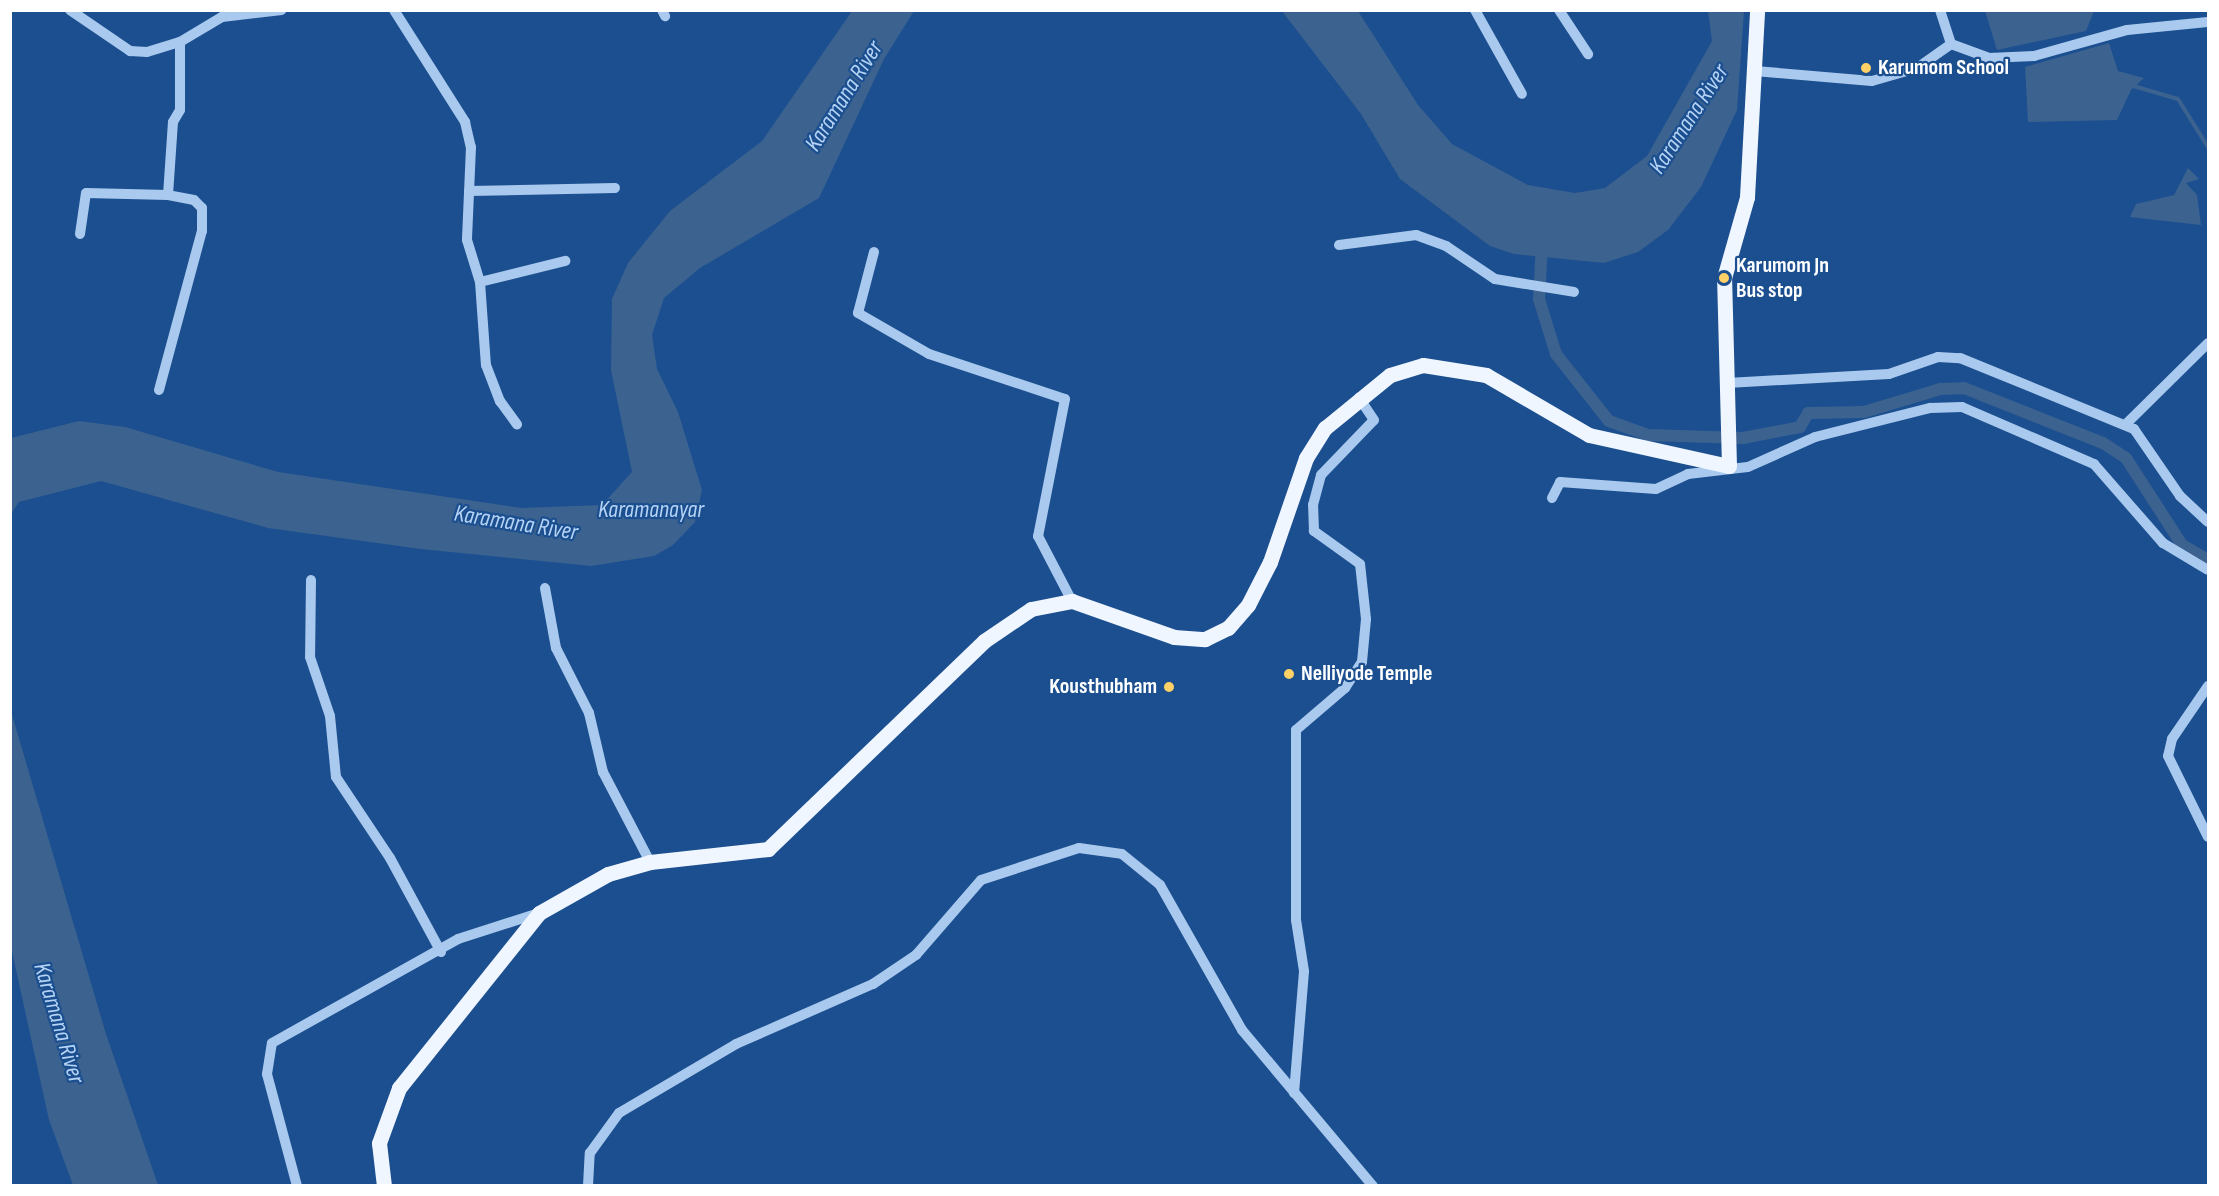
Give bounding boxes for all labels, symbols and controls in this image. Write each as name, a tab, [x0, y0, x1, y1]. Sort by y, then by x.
water label: Karamana River	[799, 36, 889, 156]
place label: Karumom School	[1878, 55, 2009, 81]
water label: Karamana River	[1643, 59, 1735, 179]
marker: Karumom School	[1859, 61, 1873, 75]
place label: Karumom Jn Bus stop	[1736, 252, 1829, 304]
marker: Karumom Jn Bus stop	[1717, 271, 1731, 285]
water label: Karamanayar	[598, 496, 704, 524]
water label: Karamana River	[452, 499, 580, 547]
place label: Nelliyode Temple	[1301, 661, 1432, 687]
marker: Nelliyode Temple	[1282, 667, 1296, 681]
place label: Kousthubham	[1049, 674, 1157, 700]
marker: Kousthubham	[1162, 680, 1176, 694]
water label: Karamana River	[27, 959, 91, 1087]

